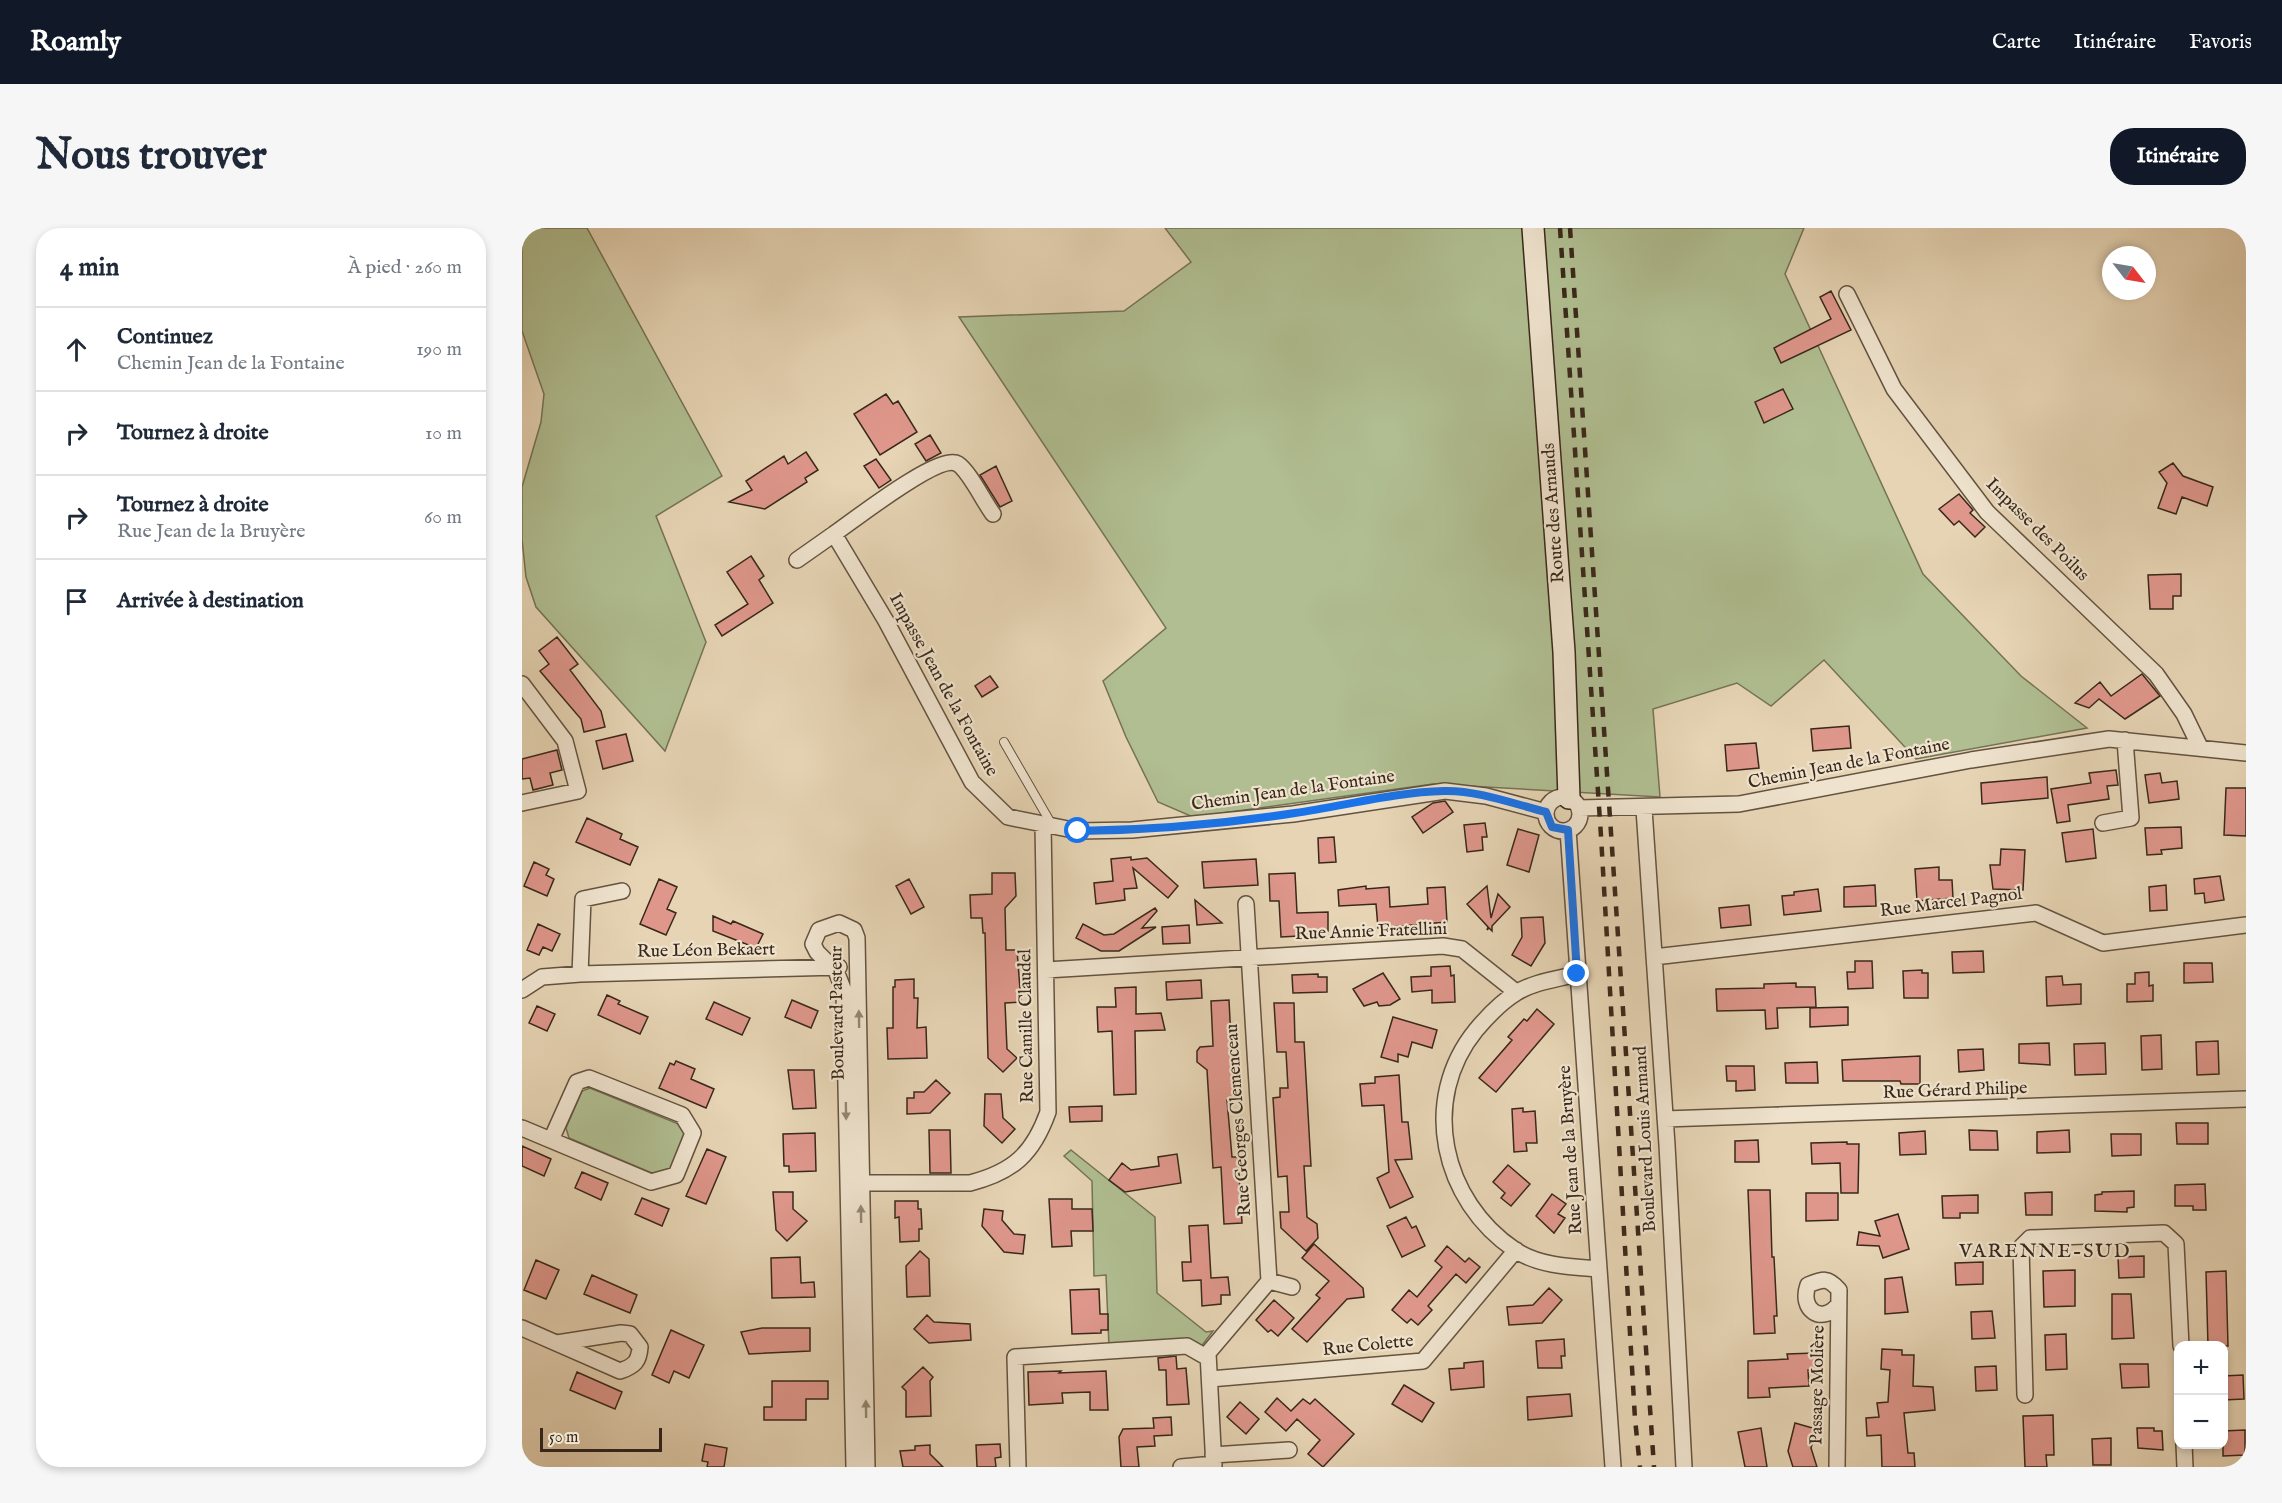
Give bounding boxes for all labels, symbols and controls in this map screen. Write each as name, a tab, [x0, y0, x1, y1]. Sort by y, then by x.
text: Roamly	[30, 25, 121, 60]
text: Carte	[1992, 29, 2041, 56]
text: Itinéraire	[2074, 29, 2156, 56]
text: Favoris	[2189, 29, 2252, 56]
button: Itinéraire	[2110, 128, 2246, 185]
text: Nous trouver	[36, 130, 267, 183]
north arrow	[2102, 246, 2156, 300]
text: 4 min	[60, 251, 119, 284]
text: À pied · 260 m	[348, 255, 462, 280]
text: Continuez	[117, 323, 213, 351]
icon: ahead	[60, 333, 93, 366]
text: 190 m	[416, 337, 462, 362]
text: Chemin Jean de la Fontaine	[117, 351, 345, 376]
icon: right	[60, 417, 93, 450]
text: Tournez à droite	[117, 419, 268, 447]
text: 10 m	[425, 421, 462, 446]
street label: Route des Arnauds	[1538, 442, 1570, 584]
street label: Impasse des Poilus	[1980, 473, 2094, 587]
text: Tournez à droite	[117, 491, 268, 519]
icon: right	[60, 501, 93, 534]
text: 60 m	[424, 505, 462, 530]
text: Rue Jean de la Bruyère	[117, 519, 306, 544]
icon: arrive	[60, 585, 93, 618]
text: Arrivée à destination	[117, 587, 304, 615]
street label: Impasse Jean de la Fontaine	[883, 589, 1003, 781]
street label: Chemin Jean de la Fontaine	[1746, 733, 1952, 795]
street label: Chemin Jean de la Fontaine	[1190, 765, 1396, 817]
route start	[1064, 817, 1090, 843]
street label: Rue Marcel Pagnol	[1878, 883, 2024, 923]
street label: Rue Annie Fratellini	[1294, 918, 1448, 946]
street label: Rue Léon Bekaert	[637, 938, 775, 964]
street label: Boulevard Pasteur	[825, 945, 851, 1081]
street label: Rue Camille Claudel	[1014, 949, 1040, 1103]
route end	[1563, 960, 1589, 986]
one-way arrow	[854, 1009, 864, 1028]
street label: Rue Georges Clemenceau	[1221, 1023, 1257, 1217]
street label: Boulevard Louis Armand	[1630, 1045, 1662, 1233]
street label: Rue Jean de la Bruyère	[1554, 1065, 1588, 1235]
street label: Rue Gérard Philipe	[1882, 1077, 2028, 1105]
one-way arrow	[841, 1101, 851, 1120]
one-way arrow	[856, 1204, 866, 1223]
district label: VARENNE-SUD	[1958, 1239, 2131, 1264]
street label: Passage Molière	[1805, 1325, 1831, 1445]
street label: Rue Colette	[1321, 1330, 1415, 1362]
map controls	[2174, 1341, 2228, 1449]
button: +	[2174, 1341, 2228, 1395]
button: −	[2174, 1395, 2228, 1449]
one-way arrow	[861, 1399, 871, 1418]
scale bar	[540, 1425, 662, 1452]
text: 50 m	[549, 1428, 578, 1448]

